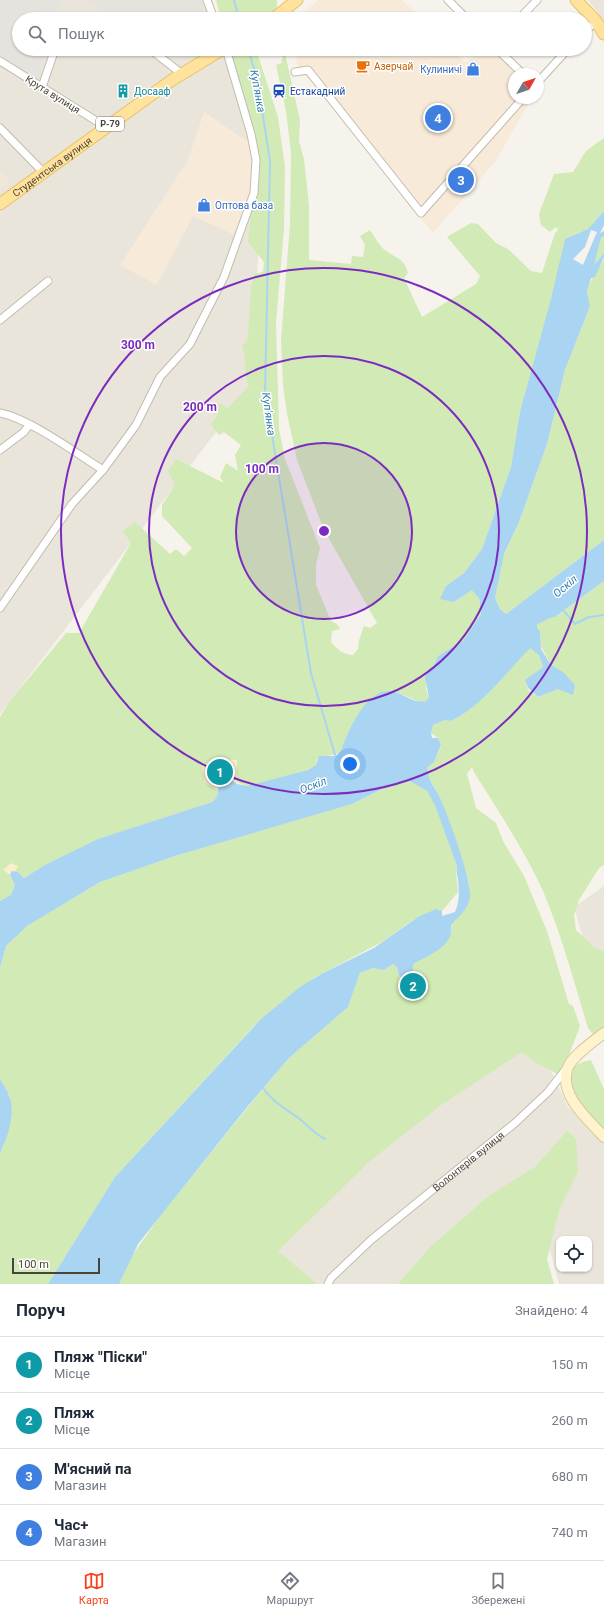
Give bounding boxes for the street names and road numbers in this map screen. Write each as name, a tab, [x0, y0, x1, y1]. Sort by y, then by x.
street label: Крута вулиця	[23, 73, 82, 116]
road number: Р-79	[96, 117, 124, 131]
street label: Студентська вулиця	[11, 135, 94, 199]
street label: Волонтерів вулиця	[431, 1129, 506, 1194]

